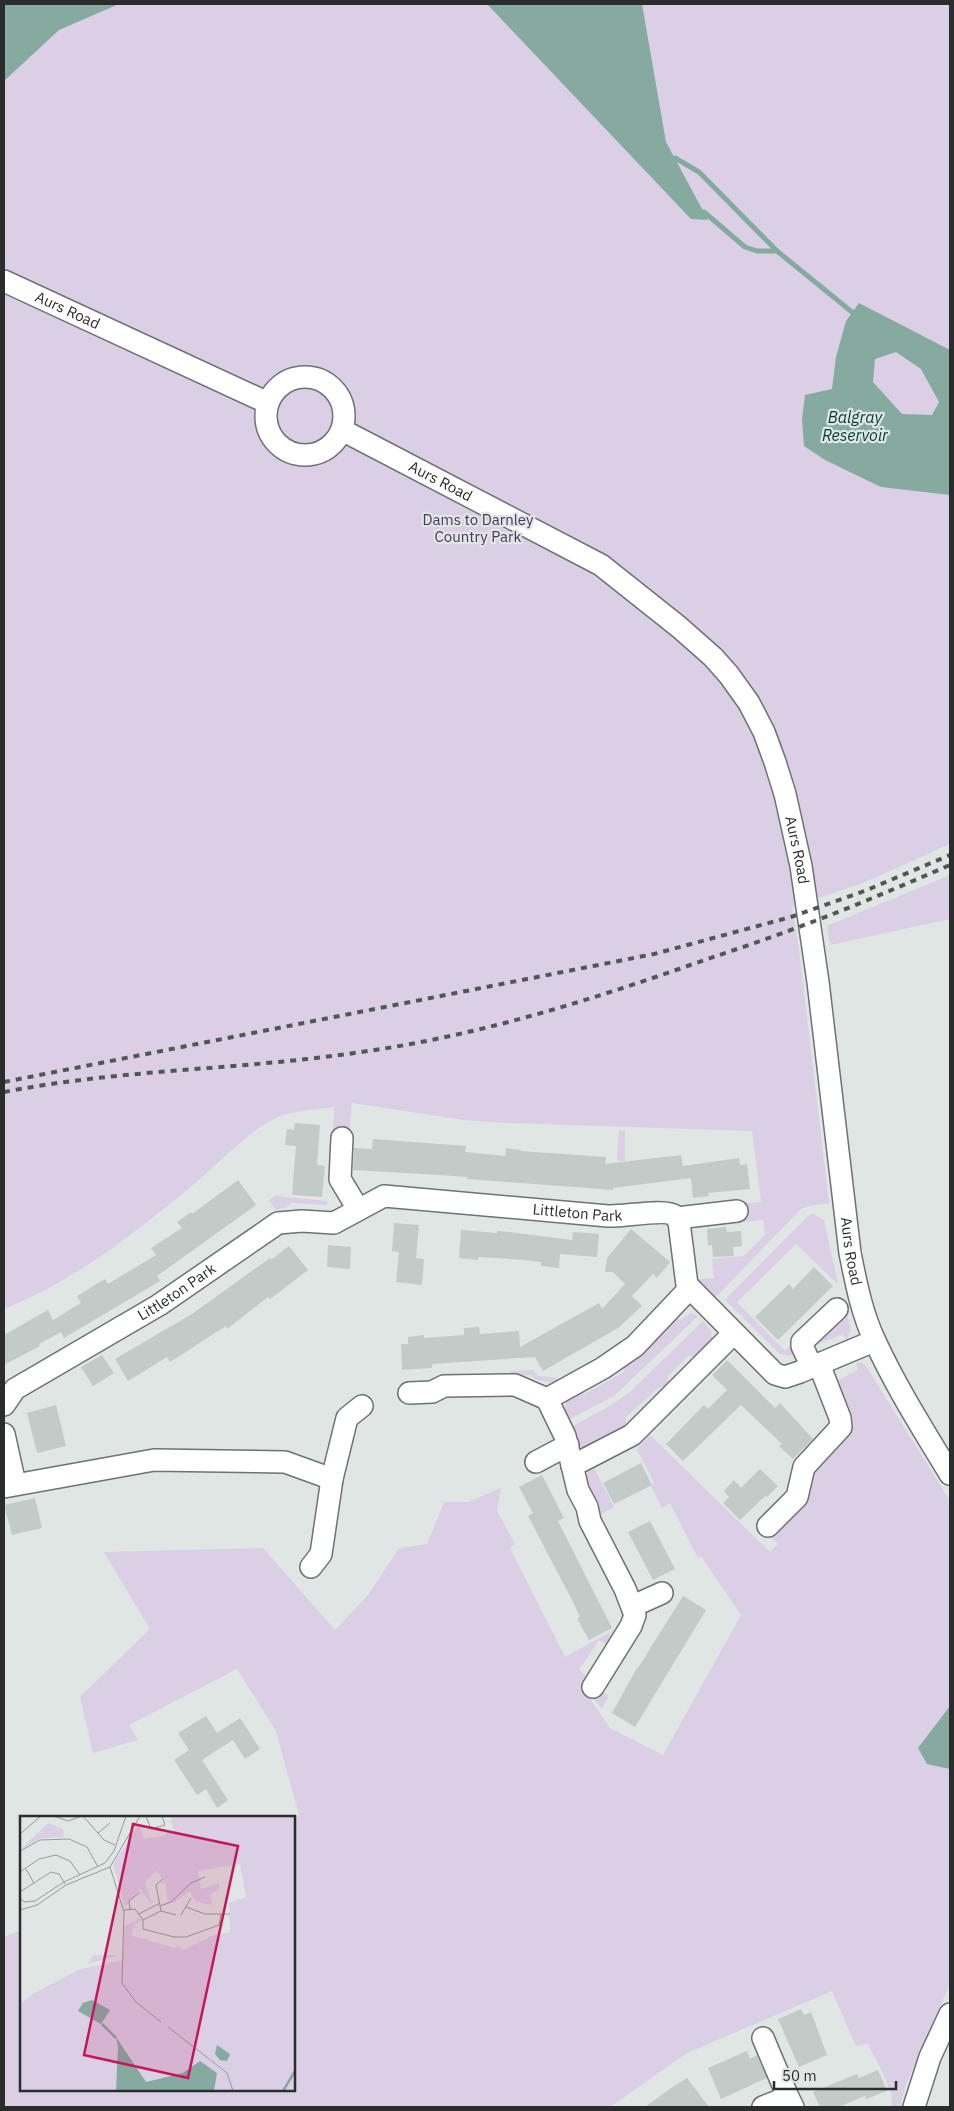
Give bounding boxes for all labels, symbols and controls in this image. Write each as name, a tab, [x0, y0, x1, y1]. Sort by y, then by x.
street label: Aurs Road	[32, 287, 103, 333]
water label: Balgray Reservoir	[822, 407, 889, 445]
street label: Aurs Road	[406, 456, 476, 505]
park label: Dams to Darnley Country Park	[423, 510, 534, 546]
street label: Aurs Road	[781, 814, 814, 885]
street label: Littleton Park	[532, 1199, 623, 1225]
street label: Aurs Road	[837, 1216, 866, 1287]
street label: Littleton Park	[134, 1259, 219, 1324]
inset map	[20, 1816, 295, 2091]
scale bar	[774, 2058, 896, 2090]
text: 50 m	[782, 2066, 817, 2085]

